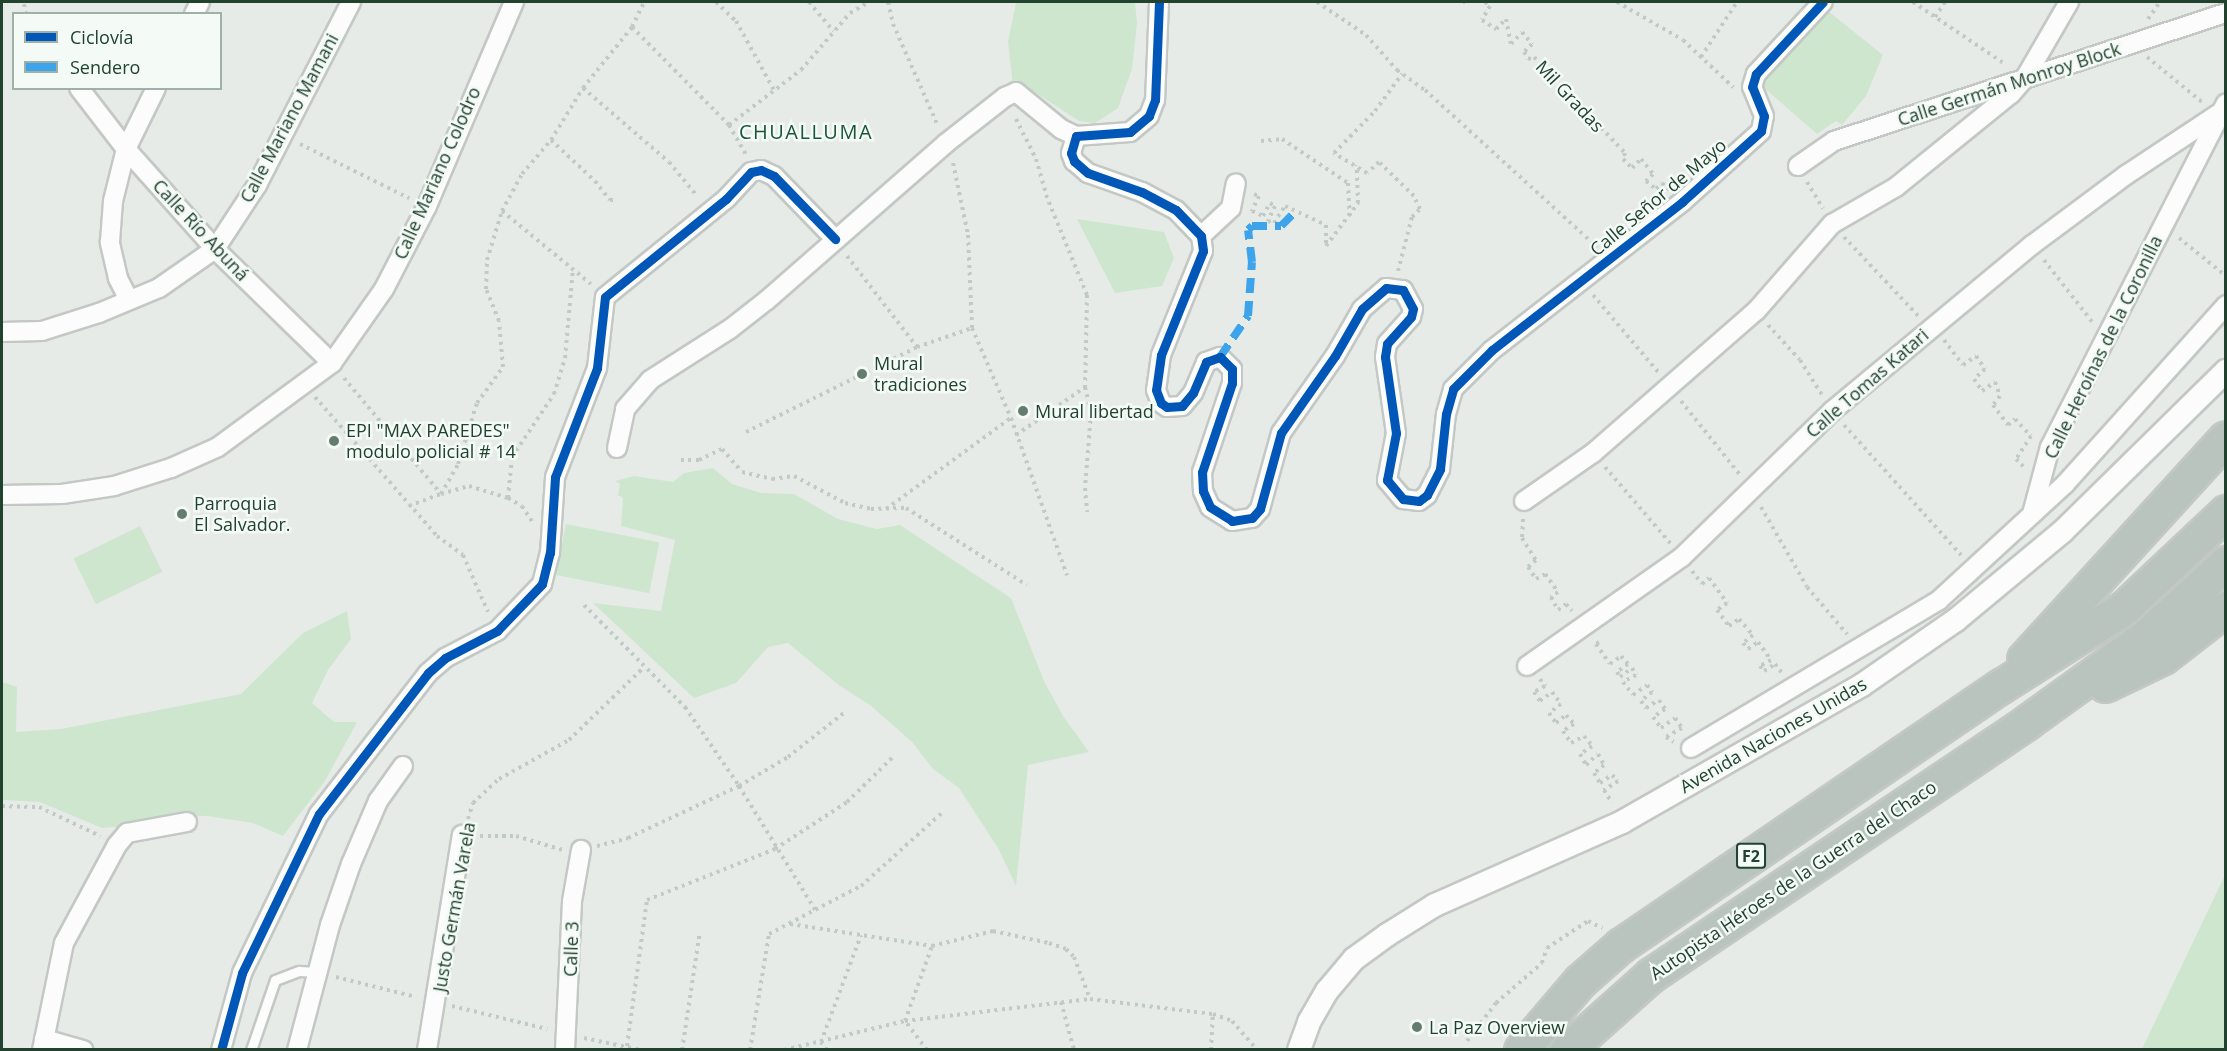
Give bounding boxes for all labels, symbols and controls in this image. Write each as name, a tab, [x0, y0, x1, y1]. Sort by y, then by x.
legend	[12, 12, 222, 90]
text: Ciclovía	[70, 25, 133, 49]
street label: Calle Mariano Mamani	[235, 30, 343, 206]
street label: Calle Germán Monroy Block	[1895, 38, 2123, 130]
text: Sendero	[70, 55, 140, 79]
street label: Mil Gradas	[1531, 56, 1609, 136]
street label: Calle Mariano Colodro	[389, 83, 485, 263]
district label: CHUALLUMA	[739, 119, 873, 143]
street label: Calle Señor de Mayo	[1586, 134, 1730, 260]
street label: Calle Río Abuná	[148, 175, 254, 285]
street label: Calle Heroínas de la Coronilla	[2039, 232, 2167, 462]
street label: Calle Tomas Katari	[1801, 324, 1933, 442]
place label: Mural tradiciones	[874, 353, 967, 395]
marker: Mural tradiciones	[855, 367, 869, 381]
place label: Mural libertad	[1035, 400, 1154, 422]
marker: Mural libertad	[1016, 404, 1030, 418]
place label: EPI "MAX PAREDES" modulo policial # 14	[346, 420, 516, 462]
marker: EPI "MAX PAREDES" modulo policial # 14	[327, 434, 341, 448]
place label: Parroquia El Salvador.	[194, 493, 291, 536]
marker: Parroquia El Salvador.	[175, 507, 189, 521]
street label: Avenida Naciones Unidas	[1676, 673, 1870, 797]
street label: Autopista Héroes de la Guerra del Chaco	[1646, 776, 1940, 984]
street label: Justo Germán Varela	[428, 820, 480, 994]
road number: F2	[1736, 843, 1766, 869]
street label: Calle 3	[559, 921, 583, 977]
place label: La Paz Overview	[1429, 1016, 1565, 1038]
marker: La Paz Overview	[1410, 1020, 1424, 1034]

